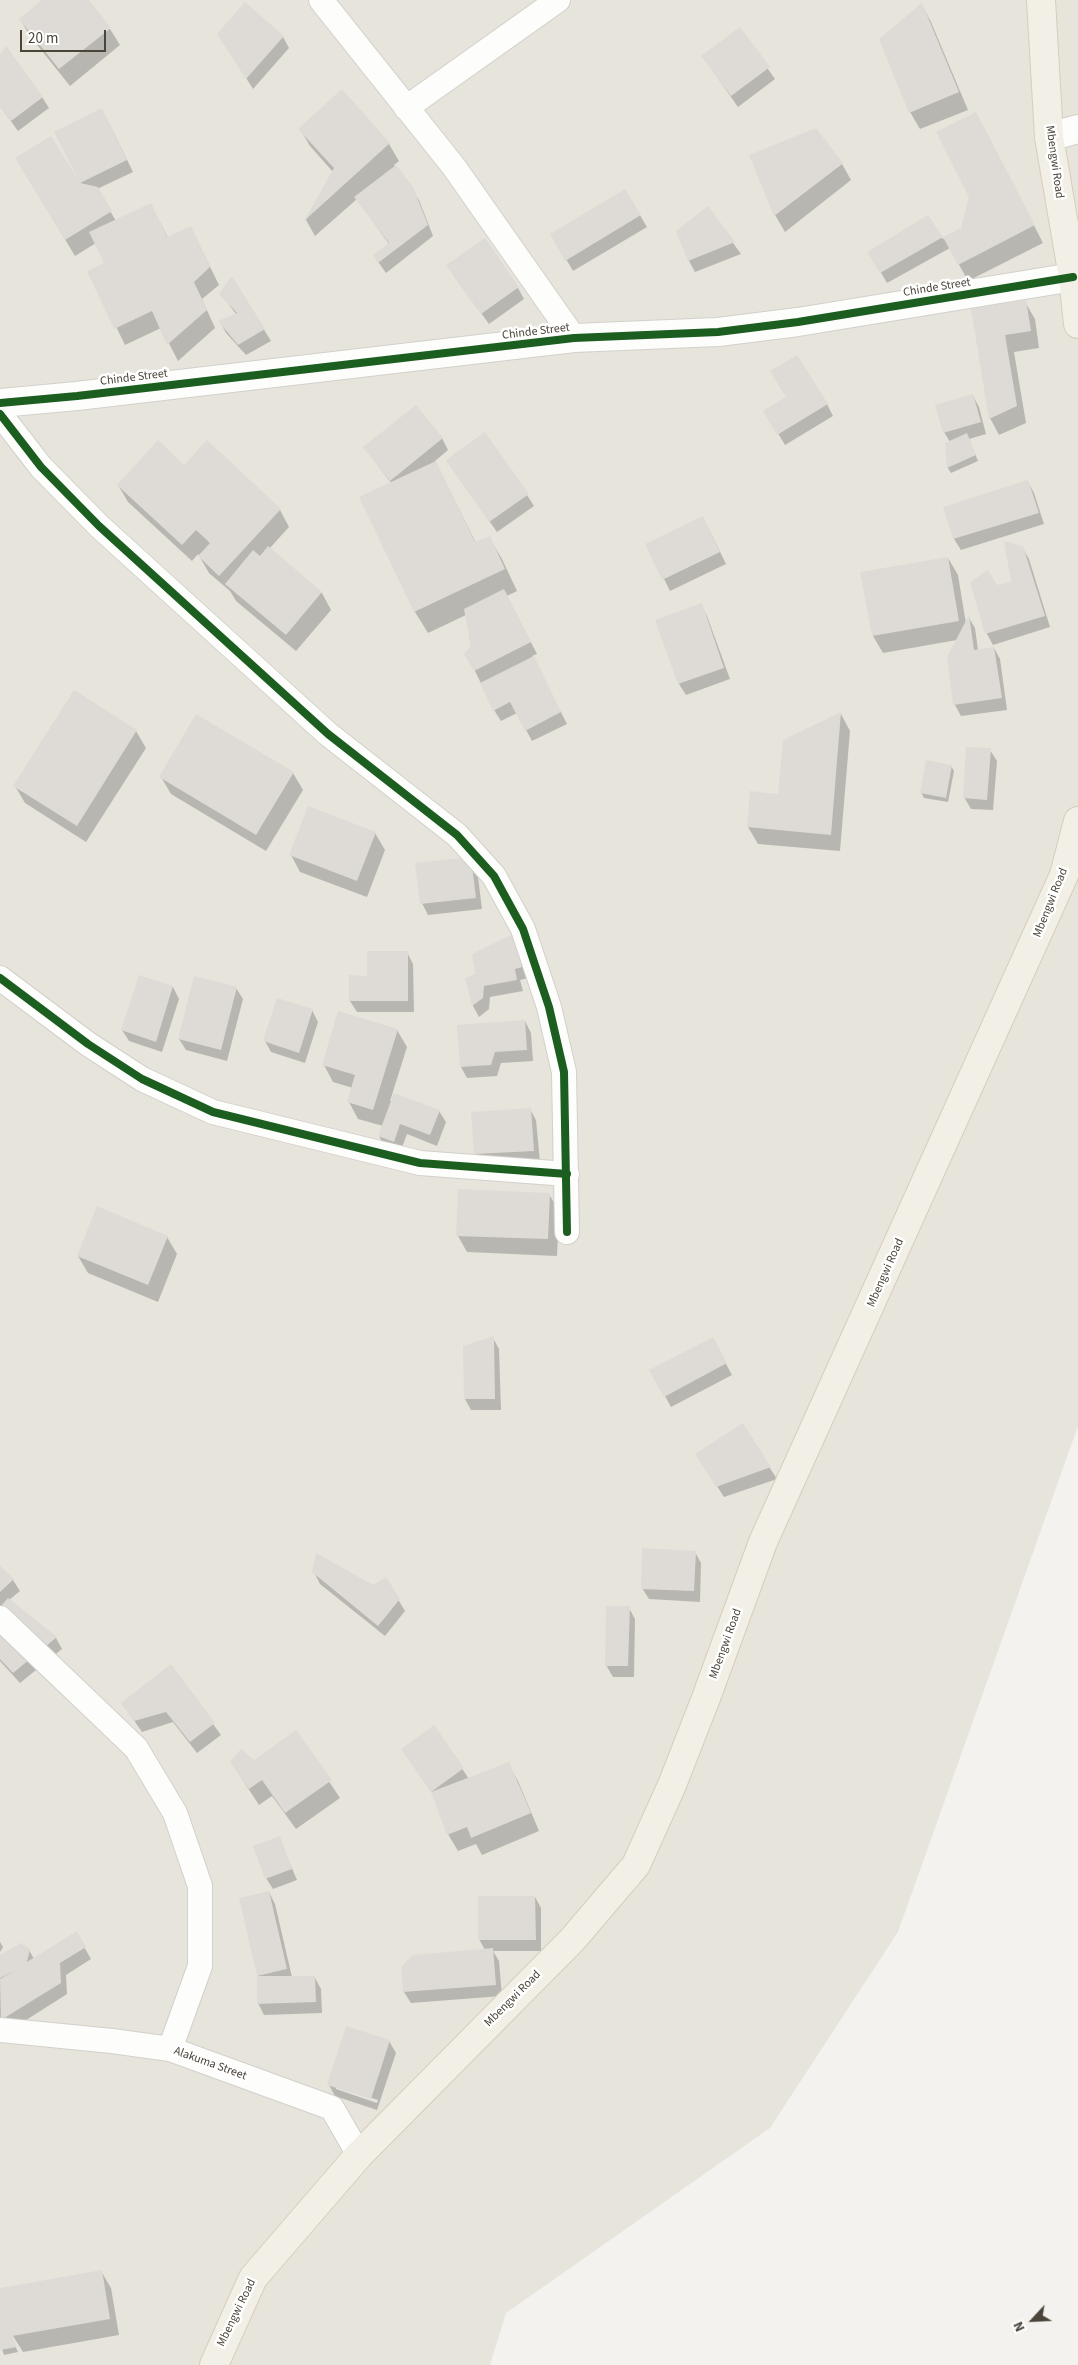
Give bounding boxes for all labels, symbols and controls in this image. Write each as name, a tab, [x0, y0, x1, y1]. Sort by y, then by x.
scale bar	[22, 20, 109, 52]
text: 20 m	[28, 28, 58, 49]
street label: Mbengwi Road	[1042, 125, 1066, 199]
street label: Chinde Street	[902, 276, 972, 300]
street label: Chinde Street	[501, 321, 571, 343]
street label: Chinde Street	[99, 367, 169, 389]
street label: Mbengwi Road	[1031, 866, 1071, 940]
street label: Mbengwi Road	[864, 1236, 908, 1310]
street label: Mbengwi Road	[707, 1607, 745, 1681]
street label: Mbengwi Road	[482, 1968, 544, 2030]
street label: Alakuma Street	[172, 2044, 248, 2084]
street label: Mbengwi Road	[214, 2277, 260, 2349]
north arrow	[1008, 2295, 1058, 2345]
text: N	[1008, 2318, 1030, 2335]

